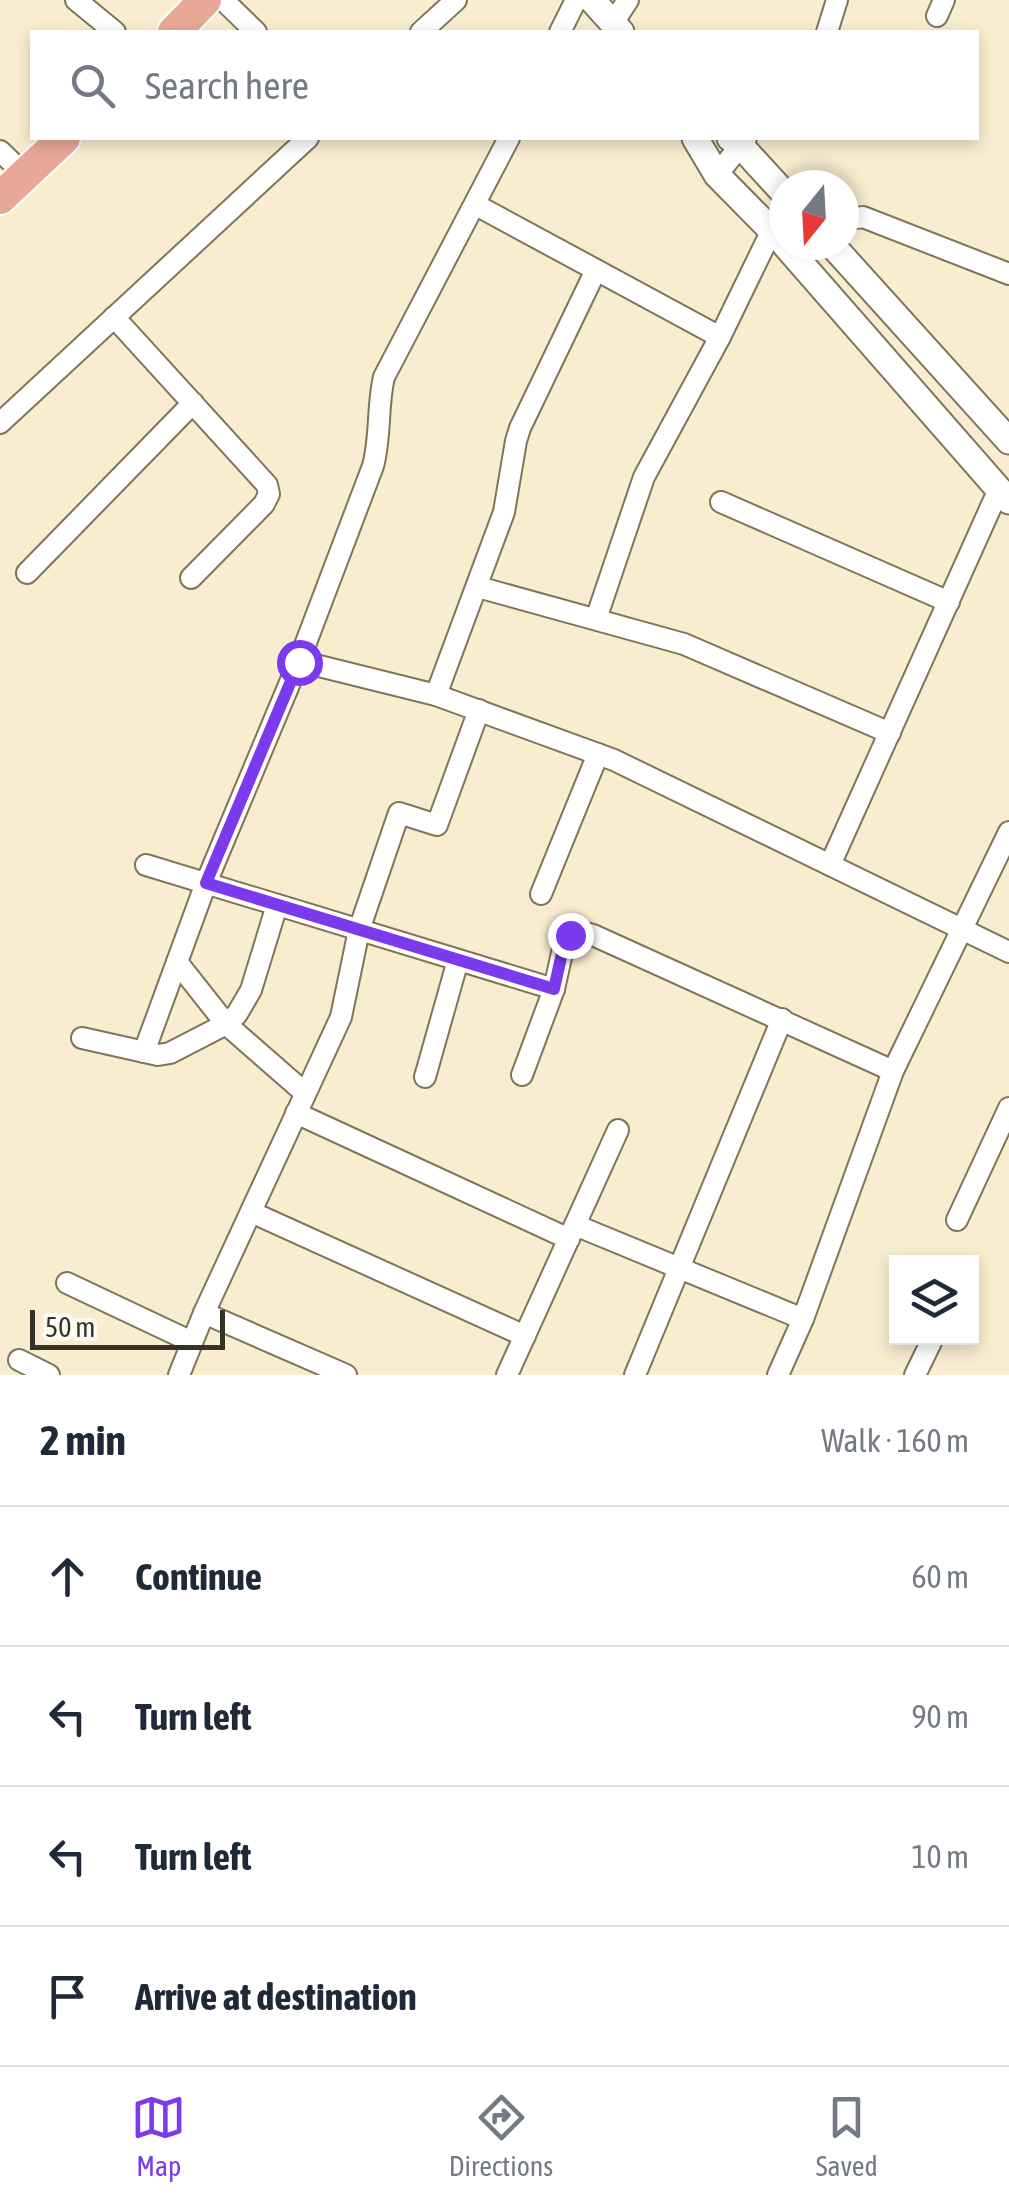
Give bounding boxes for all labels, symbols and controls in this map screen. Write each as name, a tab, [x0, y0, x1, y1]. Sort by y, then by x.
search box	[30, 30, 979, 140]
icon: search	[65, 58, 120, 113]
text: Search here	[145, 64, 309, 107]
north arrow	[769, 170, 859, 260]
route start	[277, 640, 323, 686]
route end	[548, 913, 594, 959]
map controls	[889, 1255, 979, 1345]
button: layers	[889, 1255, 979, 1345]
scale bar	[30, 1305, 225, 1350]
text: 50 m	[45, 1311, 95, 1343]
text: 2 min	[40, 1416, 126, 1464]
text: Walk · 160 m	[821, 1422, 969, 1459]
icon: ahead	[40, 1549, 95, 1604]
text: Continue	[135, 1555, 262, 1598]
text: 60 m	[911, 1558, 969, 1595]
icon: left	[40, 1689, 95, 1744]
text: Turn left	[135, 1695, 251, 1738]
text: 90 m	[911, 1698, 969, 1735]
icon: left	[40, 1829, 95, 1884]
text: Turn left	[135, 1835, 251, 1878]
text: 10 m	[911, 1838, 969, 1875]
icon: arrive	[40, 1969, 95, 2024]
text: Arrive at destination	[135, 1975, 417, 2018]
tab: Map	[131, 2090, 186, 2182]
tab: Directions	[449, 2090, 553, 2182]
tab: Saved	[816, 2090, 878, 2182]

